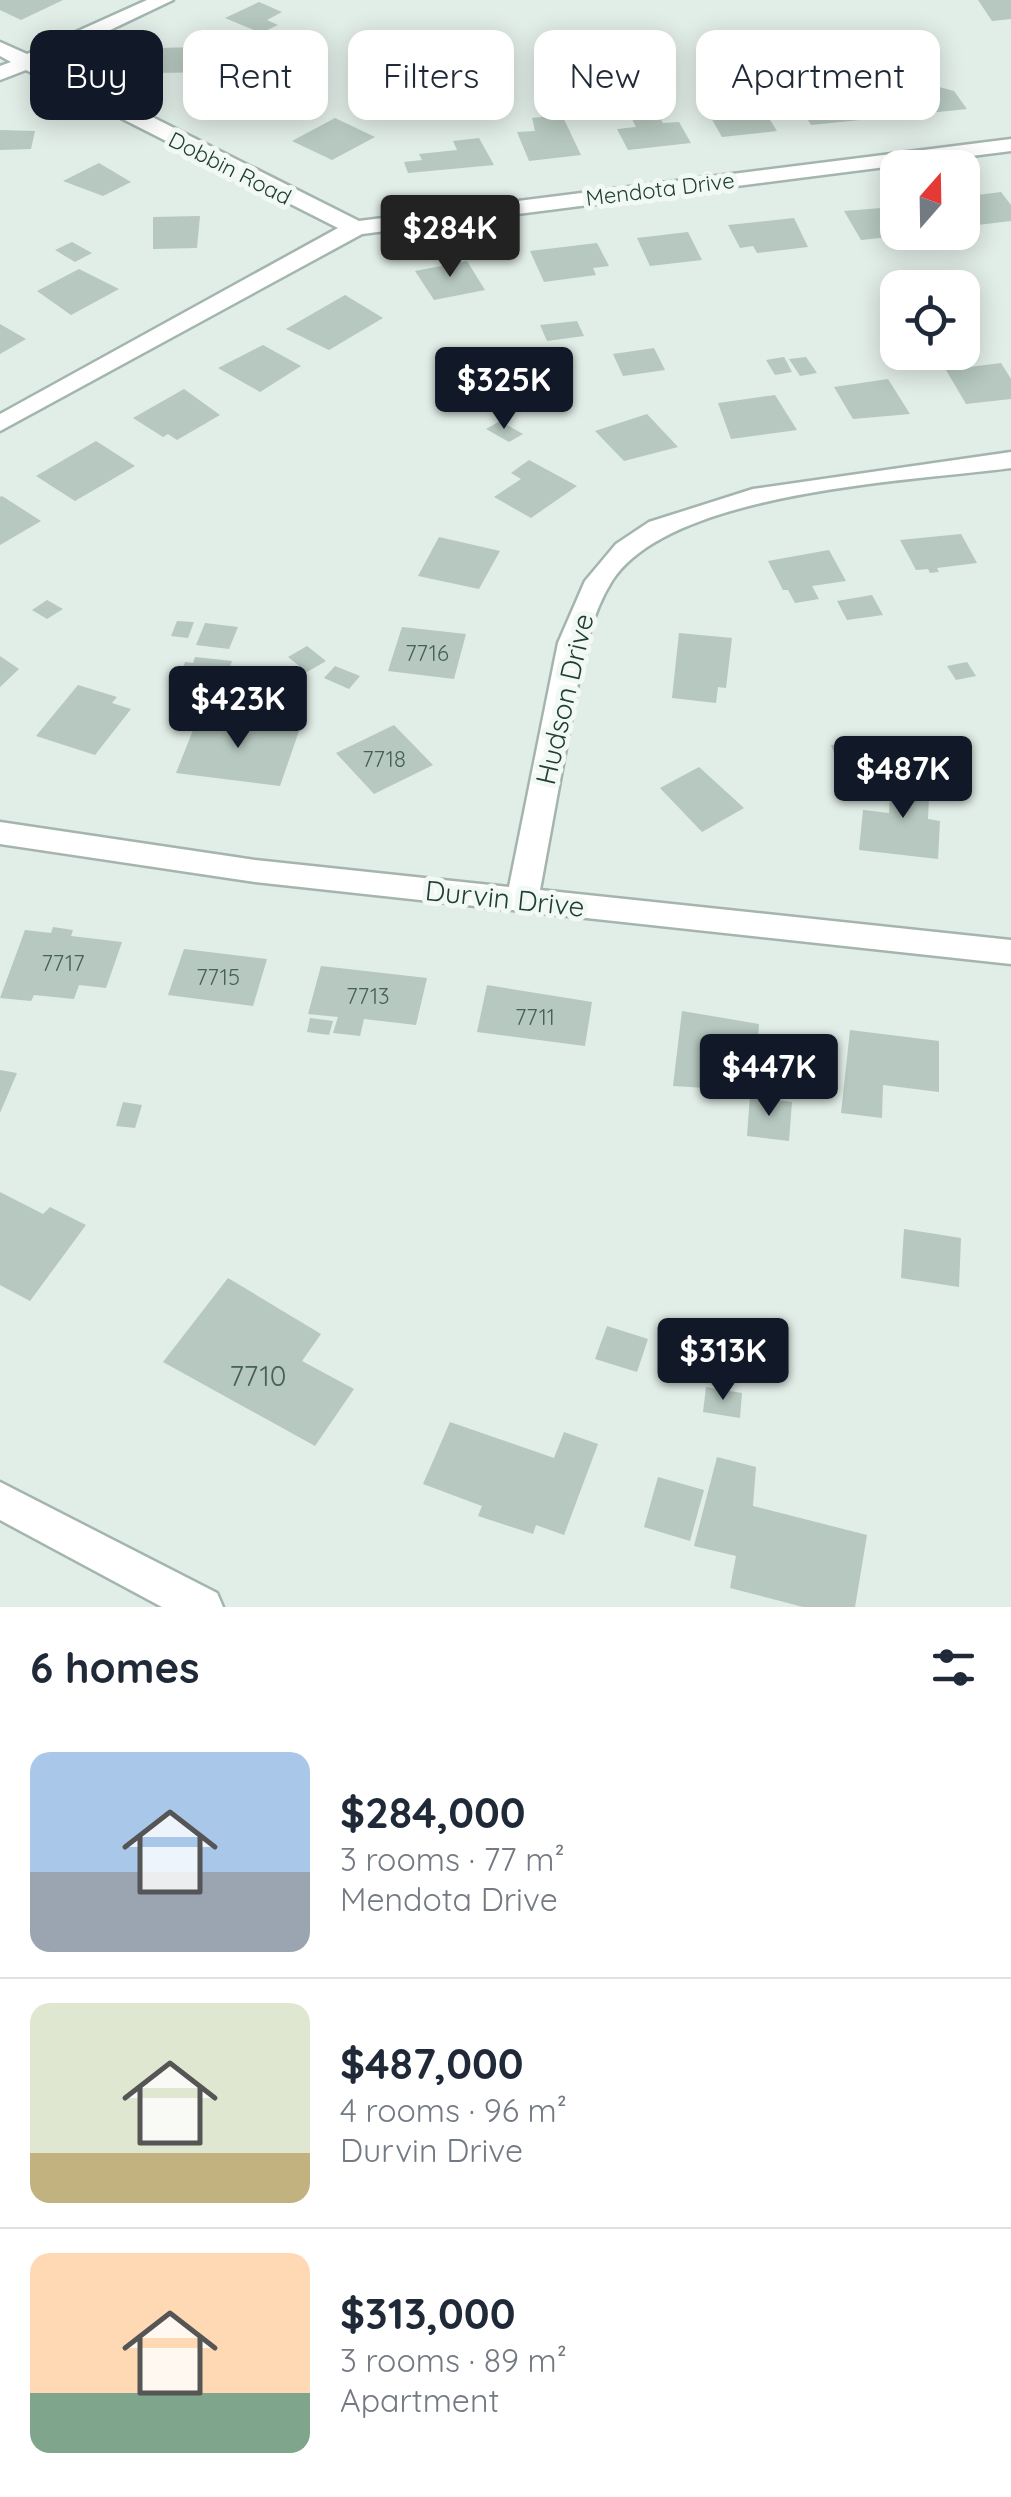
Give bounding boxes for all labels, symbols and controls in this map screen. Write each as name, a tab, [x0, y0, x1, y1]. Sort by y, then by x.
chip: Buy	[30, 30, 163, 120]
chip: Rent	[183, 30, 328, 120]
chip: Filters	[348, 30, 514, 120]
chip: New	[534, 30, 676, 120]
chip: Apartment	[696, 30, 940, 120]
street label: Dobbin Road	[164, 125, 296, 211]
north arrow	[880, 150, 980, 250]
map controls	[880, 150, 980, 370]
street label: Mendota Drive	[584, 166, 736, 212]
pin: $284K	[380, 195, 520, 280]
text: $284K	[403, 207, 497, 247]
button: locate	[880, 270, 980, 370]
pin: $325K	[434, 347, 574, 432]
text: $325K	[457, 359, 551, 399]
street label: Hudson Drive	[527, 610, 601, 788]
house number: 7716	[405, 639, 449, 667]
pin: $423K	[168, 666, 308, 751]
text: $423K	[191, 678, 285, 718]
pin: $487K	[833, 736, 973, 821]
house number: 7718	[362, 745, 406, 773]
text: $487K	[856, 748, 950, 788]
street label: Durvin Drive	[423, 872, 587, 924]
house number: 7717	[41, 949, 85, 977]
house number: 7715	[196, 963, 240, 991]
house number: 7713	[346, 982, 390, 1010]
house number: 7711	[515, 1003, 555, 1031]
pin: $447K	[699, 1034, 839, 1119]
text: $447K	[722, 1046, 816, 1086]
pin: $313K	[653, 1318, 793, 1403]
text: $313K	[680, 1330, 766, 1370]
house number: 7710	[229, 1358, 287, 1393]
icon: filters	[926, 1640, 981, 1695]
text: 6 homes	[30, 1641, 200, 1694]
text: $284,000	[340, 1786, 526, 1839]
icon: home	[110, 1792, 230, 1912]
text: 3 rooms · 77 m²	[340, 1839, 565, 1879]
text: Mendota Drive	[340, 1879, 558, 1919]
text: $487,000	[340, 2037, 524, 2090]
icon: home	[110, 2043, 230, 2163]
text: 4 rooms · 96 m²	[340, 2090, 567, 2130]
text: Durvin Drive	[340, 2130, 523, 2170]
text: $313,000	[340, 2287, 515, 2340]
icon: home	[110, 2293, 230, 2413]
text: 3 rooms · 89 m²	[340, 2340, 567, 2380]
text: Apartment	[340, 2380, 499, 2420]

